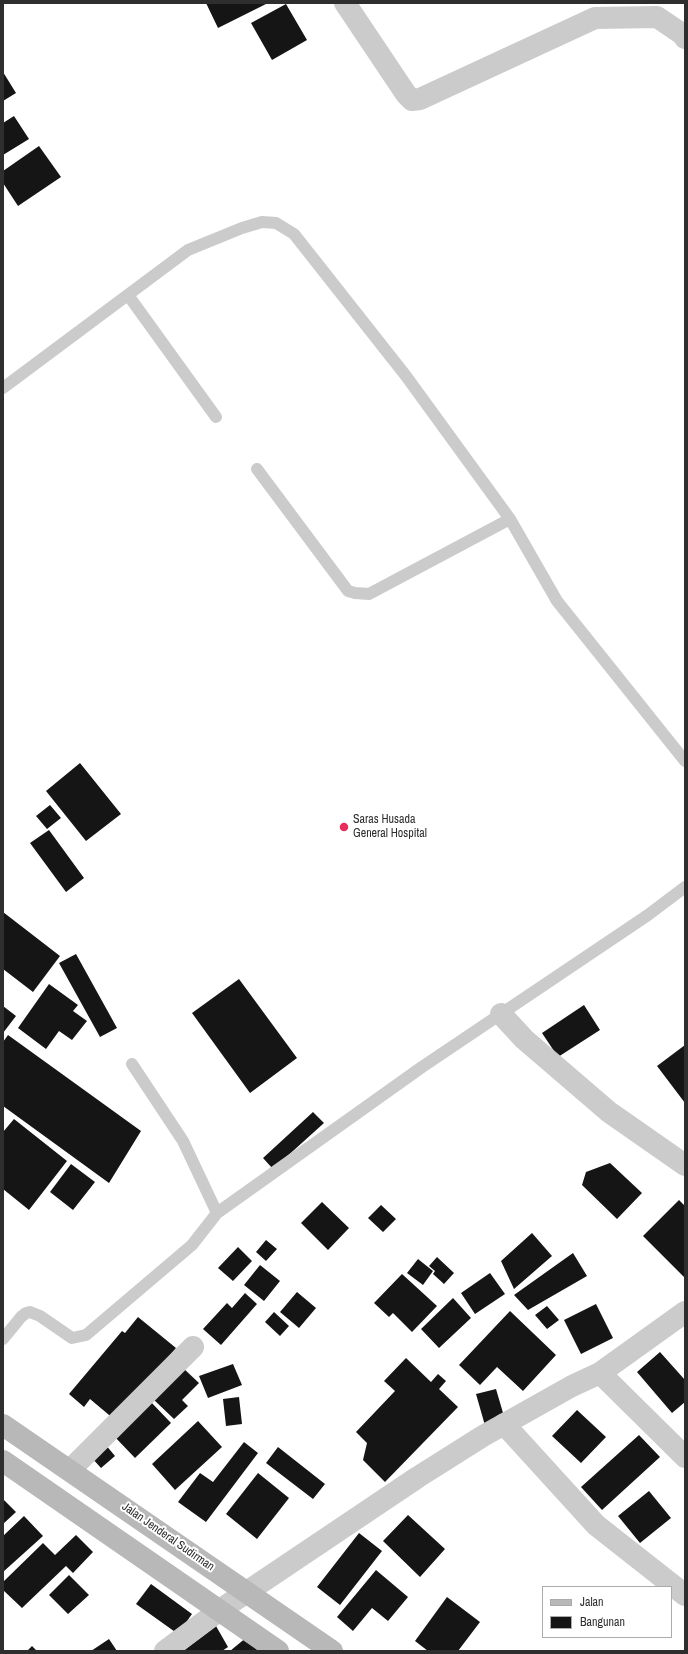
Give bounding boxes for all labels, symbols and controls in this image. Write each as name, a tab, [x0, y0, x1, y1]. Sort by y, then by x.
place label: Saras Husada General Hospital	[353, 813, 427, 841]
marker: Saras Husada General Hospital	[338, 821, 350, 833]
street label: Jalan Jenderal Sudirman	[119, 1500, 217, 1574]
legend	[542, 1586, 672, 1638]
text: Jalan	[580, 1594, 604, 1610]
text: Bangunan	[580, 1614, 625, 1630]

